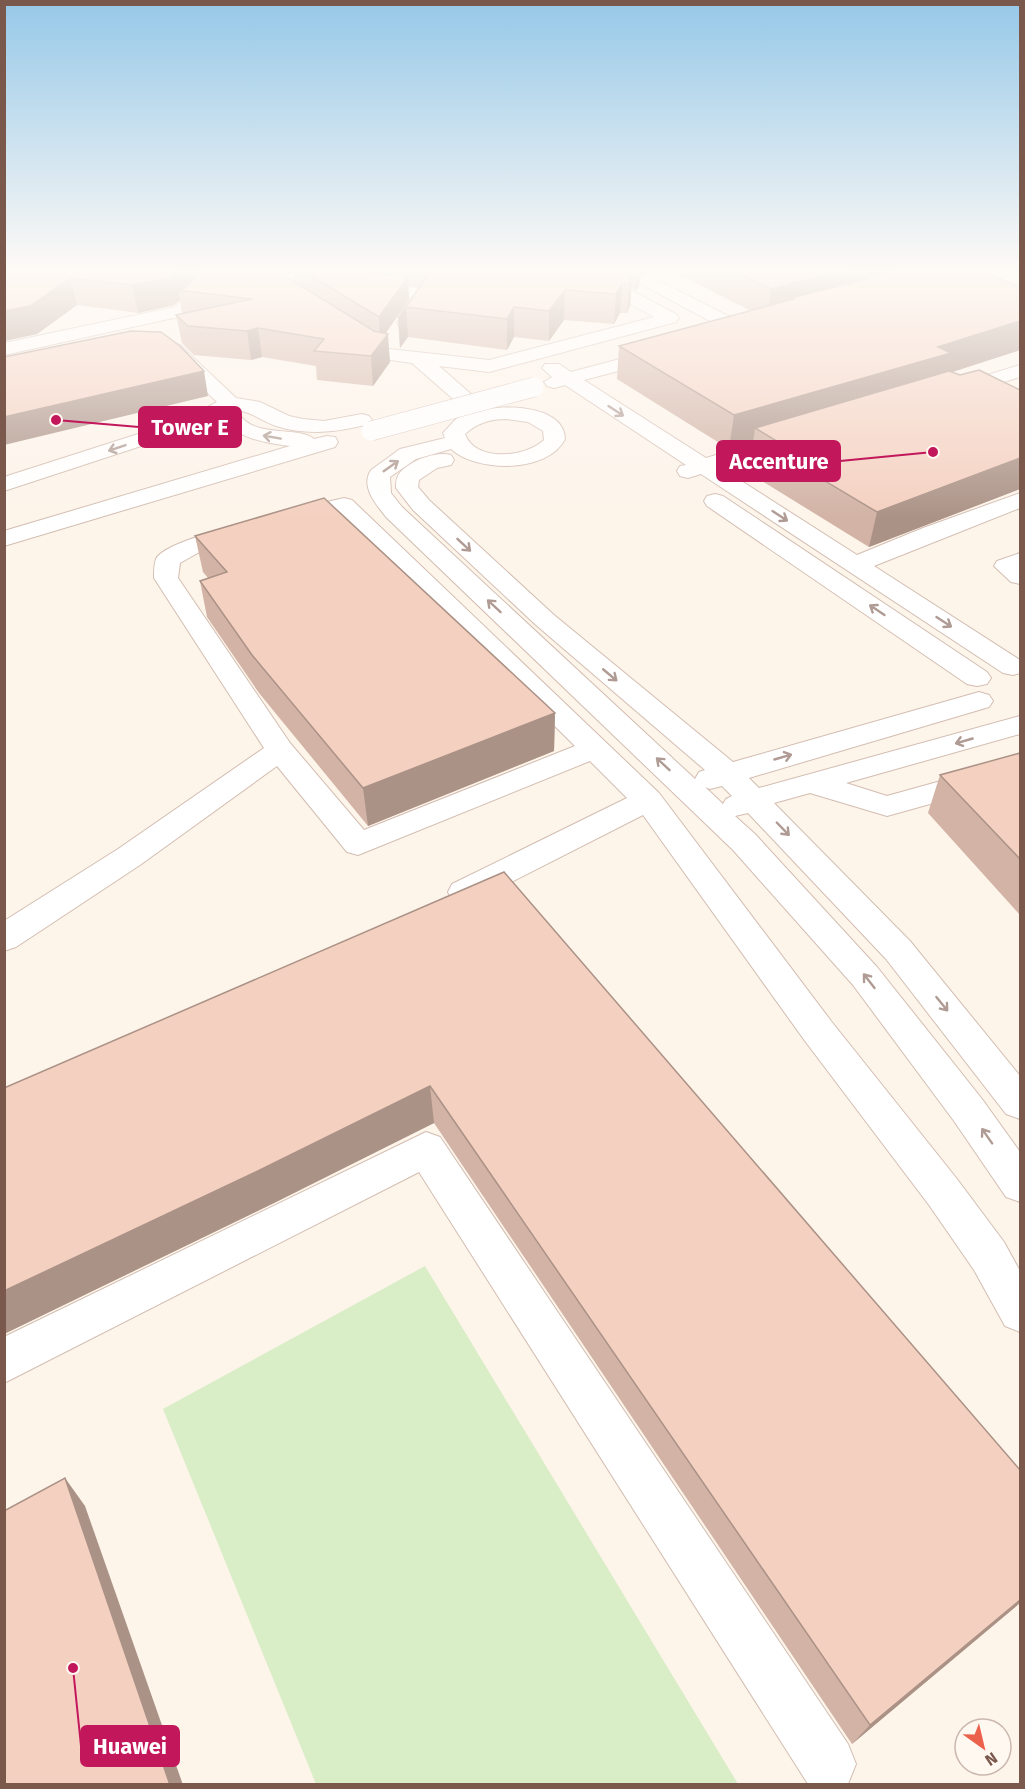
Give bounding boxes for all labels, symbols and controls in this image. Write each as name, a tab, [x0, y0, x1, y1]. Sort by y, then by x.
one-way arrow	[608, 404, 625, 417]
callout: Tower E	[139, 407, 241, 447]
text: Tower E	[151, 414, 229, 441]
one-way arrow	[263, 431, 283, 442]
callout: Accenture	[717, 441, 840, 481]
one-way arrow	[108, 443, 127, 454]
text: Accenture	[728, 448, 829, 475]
one-way arrow	[383, 460, 399, 472]
one-way arrow	[771, 511, 788, 523]
one-way arrow	[457, 538, 472, 552]
one-way arrow	[487, 599, 502, 613]
one-way arrow	[869, 604, 885, 616]
one-way arrow	[935, 617, 952, 629]
one-way arrow	[602, 668, 618, 681]
one-way arrow	[955, 736, 974, 747]
one-way arrow	[773, 751, 792, 762]
one-way arrow	[655, 756, 670, 771]
one-way arrow	[776, 822, 790, 837]
one-way arrow	[862, 973, 875, 989]
one-way arrow	[935, 996, 948, 1012]
one-way arrow	[981, 1129, 993, 1145]
north arrow	[953, 1717, 1013, 1777]
callout: Huawei	[81, 1726, 179, 1766]
text: Huawei	[93, 1733, 167, 1760]
text: N	[981, 1748, 1001, 1770]

